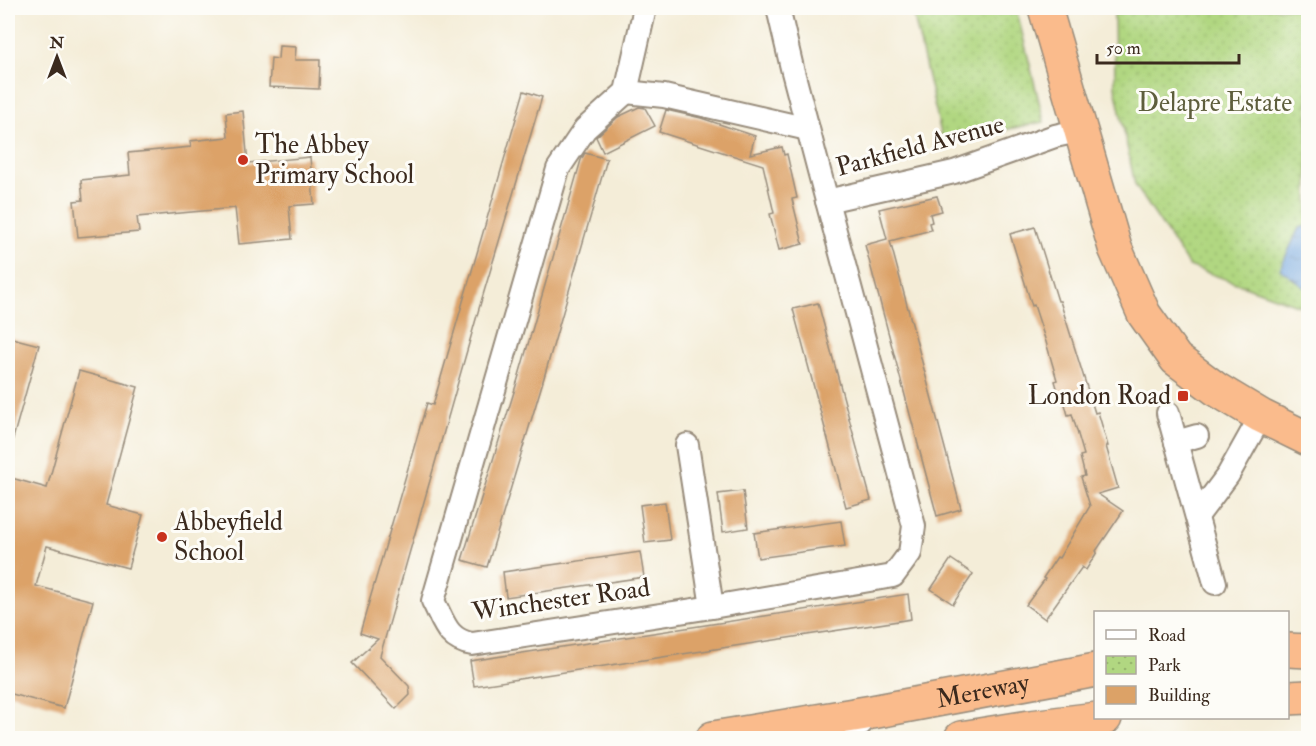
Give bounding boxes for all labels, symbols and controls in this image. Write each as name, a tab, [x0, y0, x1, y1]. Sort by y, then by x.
north arrow	[27, 27, 87, 87]
scale bar	[1097, 27, 1240, 65]
text: N	[49, 33, 65, 53]
text: 50 m	[1106, 37, 1141, 60]
park label: Delapre Estate	[1138, 87, 1292, 120]
street label: Parkfield Avenue	[833, 108, 1008, 184]
place label: The Abbey Primary School	[255, 129, 415, 191]
marker: The Abbey Primary School	[236, 153, 250, 167]
place label: London Road	[1028, 380, 1171, 412]
marker: London Road	[1176, 389, 1190, 403]
place label: Abbeyfield School	[173, 506, 283, 568]
marker: Abbeyfield School	[155, 530, 169, 544]
street label: Winchester Road	[469, 572, 652, 628]
legend	[1094, 611, 1289, 719]
text: Road	[1148, 624, 1186, 647]
text: Park	[1148, 654, 1181, 677]
street label: Mereway	[934, 667, 1033, 716]
text: Building	[1148, 684, 1211, 707]

